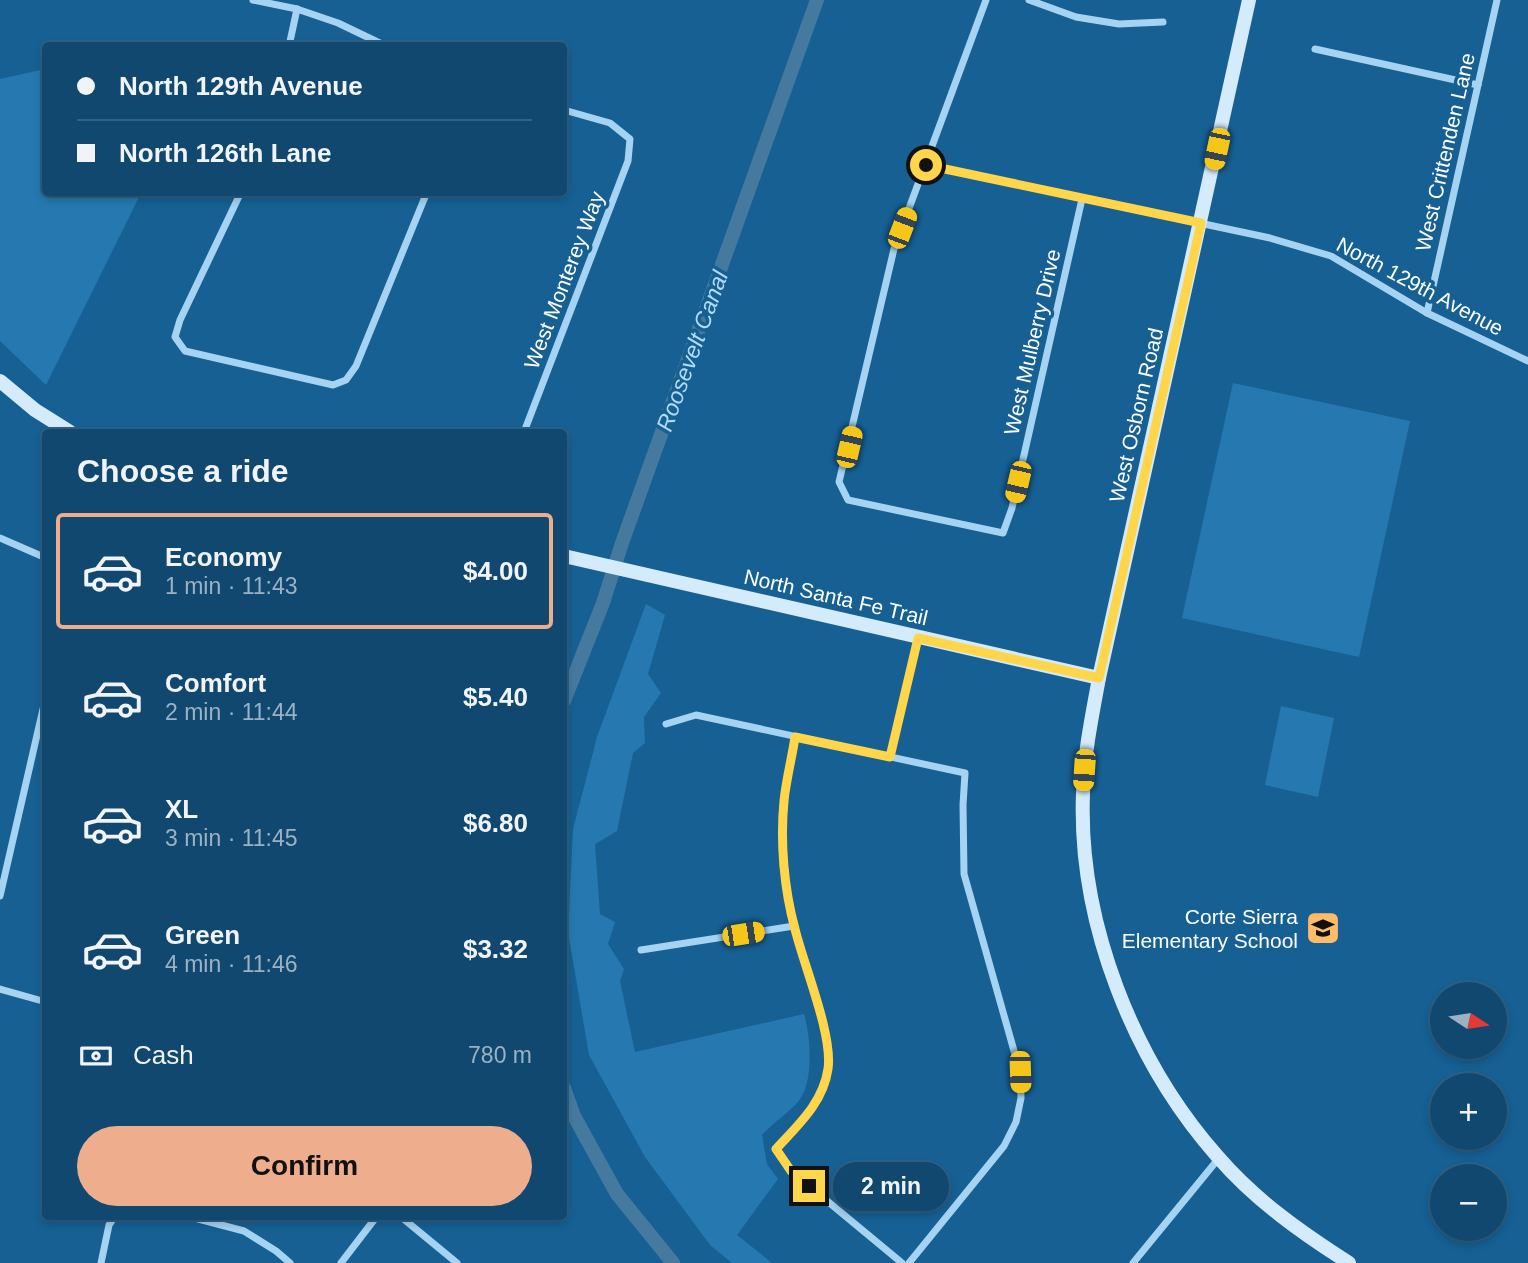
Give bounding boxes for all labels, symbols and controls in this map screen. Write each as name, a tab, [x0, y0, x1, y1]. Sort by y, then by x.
street label: West Crittenden Lane	[1411, 51, 1479, 253]
text: North 129th Avenue	[119, 71, 363, 101]
car	[1203, 126, 1232, 172]
text: North 126th Lane	[119, 138, 331, 168]
route start	[910, 149, 942, 181]
street label: West Monterey Way	[520, 188, 609, 372]
car	[885, 205, 920, 251]
street label: North 129th Avenue	[1333, 232, 1507, 340]
street label: West Mulberry Drive	[999, 247, 1065, 437]
water label: Roosevelt Canal	[651, 266, 733, 435]
street label: West Osborn Road	[1105, 326, 1167, 504]
car	[835, 424, 864, 470]
text: Choose a ride	[77, 453, 289, 489]
car	[1004, 459, 1033, 505]
icon: car	[81, 540, 144, 603]
text: Economy	[165, 542, 282, 572]
text: $4.00	[463, 556, 528, 586]
street label: North Santa Fe Trail	[742, 565, 930, 629]
text: 1 min · 11:43	[165, 573, 298, 599]
icon: car	[81, 666, 144, 729]
text: Comfort	[165, 668, 266, 698]
text: $5.40	[463, 682, 528, 712]
text: 2 min · 11:44	[165, 699, 298, 725]
car	[1073, 748, 1096, 792]
icon: car	[81, 792, 144, 855]
text: XL	[165, 794, 198, 824]
text: $6.80	[463, 808, 528, 838]
text: 3 min · 11:45	[165, 825, 298, 851]
place label: Corte Sierra Elementary School	[1122, 905, 1298, 952]
school or university icon: Corte Sierra Elementary School	[1304, 909, 1342, 947]
icon: car	[81, 918, 144, 981]
text: Green	[165, 920, 240, 950]
car	[721, 920, 766, 948]
text: $3.32	[463, 934, 528, 964]
text: 4 min · 11:46	[165, 951, 298, 977]
north arrow	[1430, 982, 1507, 1059]
map controls	[1430, 982, 1507, 1241]
icon: cash	[77, 1037, 115, 1075]
text: Cash	[133, 1040, 194, 1070]
text: 780 m	[468, 1042, 532, 1068]
car	[1009, 1051, 1032, 1093]
button: +	[1430, 1073, 1507, 1150]
button: Confirm	[77, 1126, 532, 1206]
callout: 2 min	[834, 1162, 949, 1210]
button: −	[1430, 1164, 1507, 1241]
route end	[793, 1170, 825, 1202]
text: 2 min	[861, 1173, 921, 1199]

